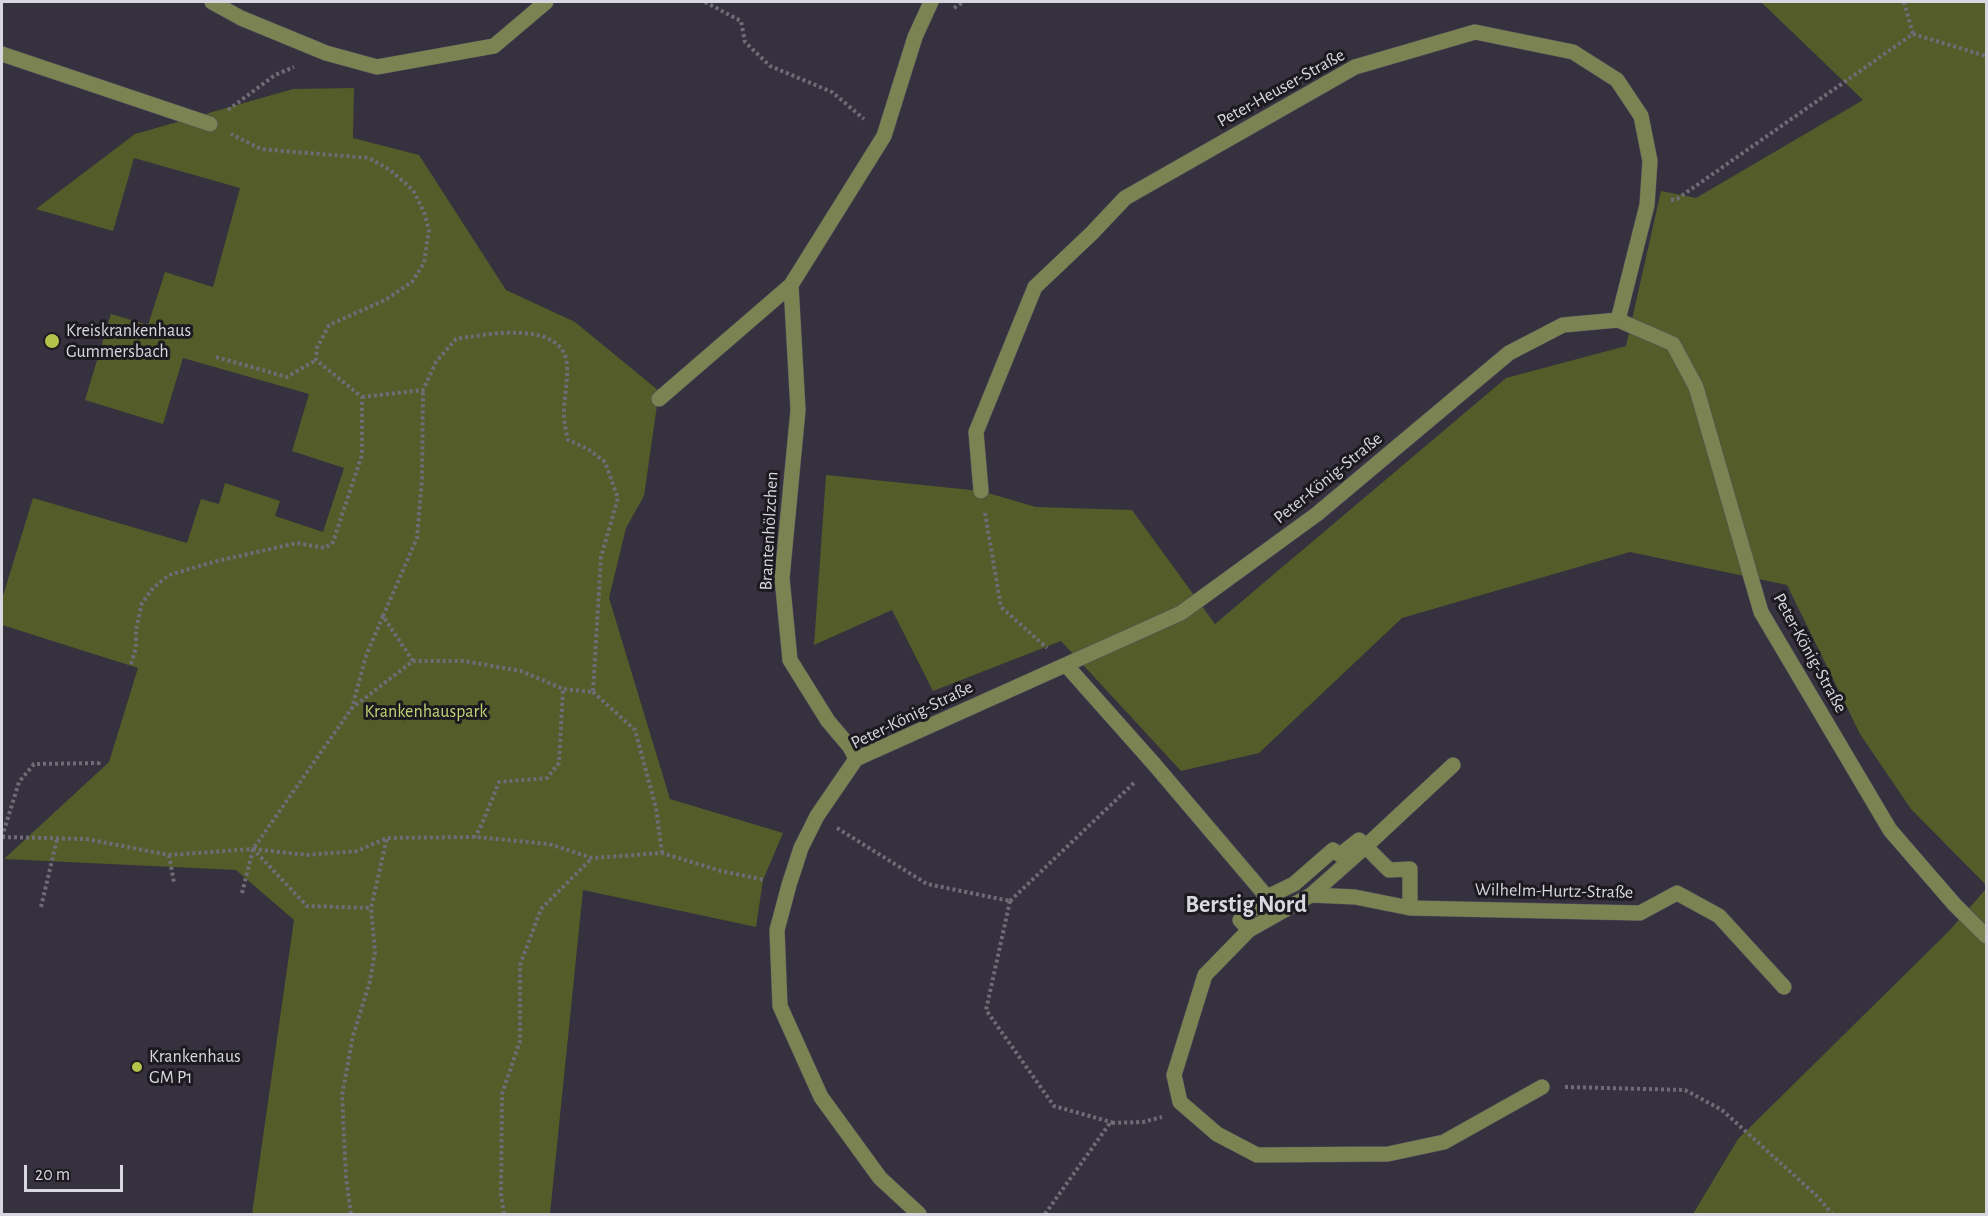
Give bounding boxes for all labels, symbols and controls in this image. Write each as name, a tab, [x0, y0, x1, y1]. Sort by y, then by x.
street label: Peter-Heuser-Straße	[1213, 44, 1349, 132]
place label: Kreiskrankenhaus Gummersbach	[66, 320, 191, 362]
marker: Kreiskrankenhaus Gummersbach	[43, 332, 61, 350]
street label: Peter-König-Straße	[1269, 428, 1387, 528]
street label: Brantenhölzchen	[755, 471, 783, 591]
street label: Peter-König-Straße	[1768, 589, 1852, 717]
street label: Peter-König-Straße	[847, 676, 977, 754]
park label: Krankenhauspark	[364, 701, 488, 723]
street label: Wilhelm-Hurtz-Straße	[1475, 879, 1633, 903]
district label: Berstig Nord	[1185, 891, 1307, 919]
place label: Krankenhaus GM P1	[149, 1046, 241, 1088]
marker: Krankenhaus GM P1	[130, 1060, 144, 1074]
scale bar	[27, 1153, 126, 1191]
text: 20 m	[35, 1166, 70, 1184]

